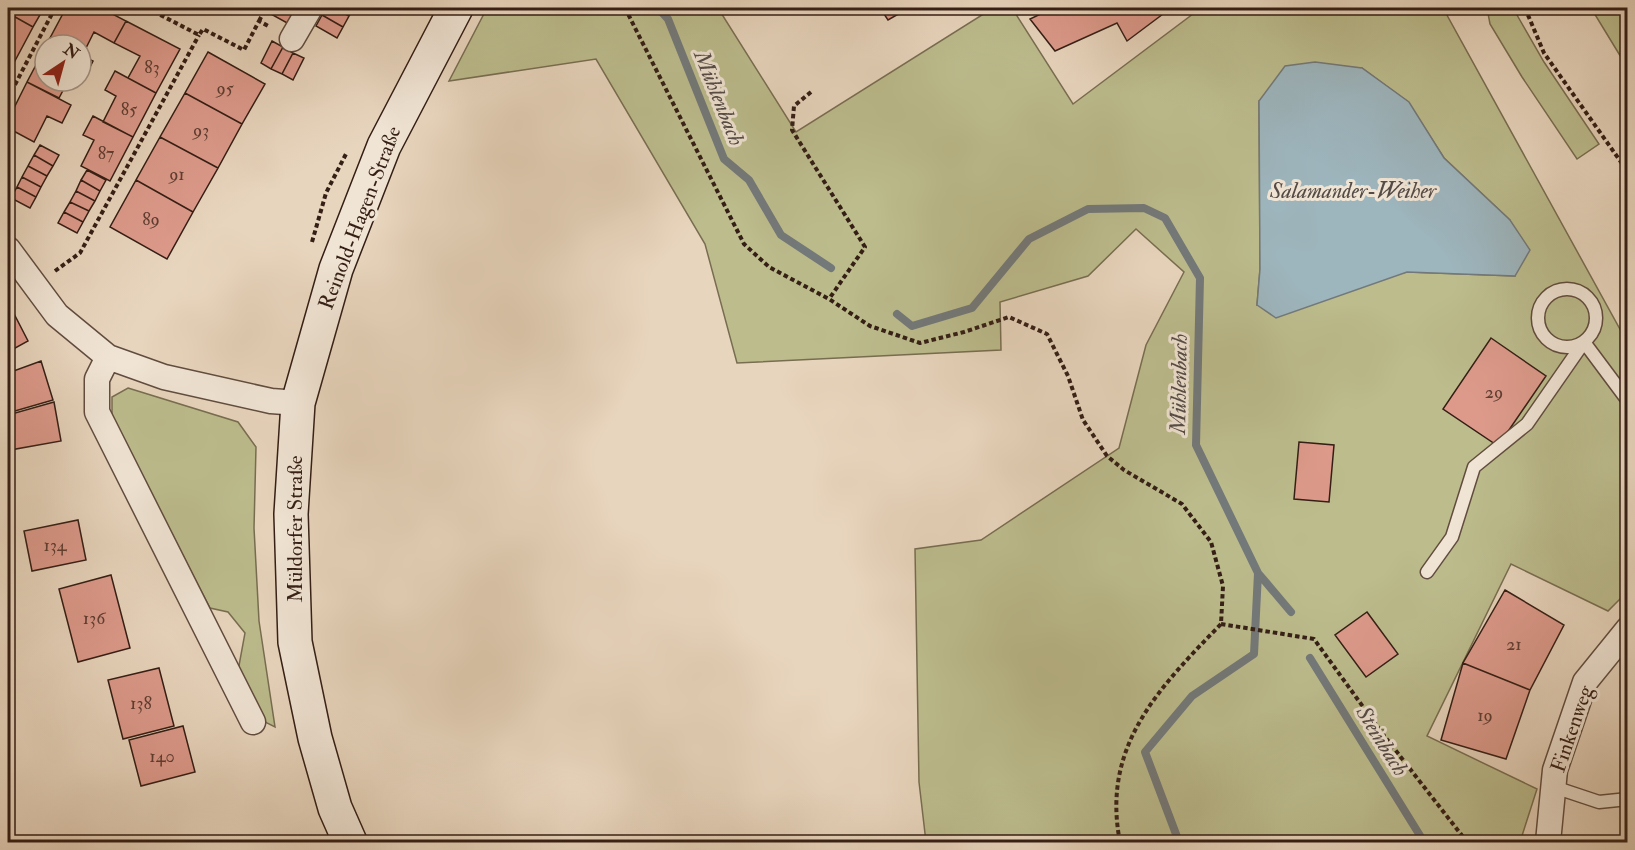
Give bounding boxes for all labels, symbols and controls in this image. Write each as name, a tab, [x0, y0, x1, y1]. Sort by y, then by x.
north arrow	[33, 33, 93, 93]
text: N	[59, 39, 83, 64]
water label: Mühlenbach	[686, 44, 751, 150]
house number: 83	[144, 56, 160, 79]
house number: 95	[214, 77, 234, 100]
house number: 85	[121, 98, 137, 121]
house number: 93	[191, 119, 209, 142]
street label: Reinold-Hagen-Straße	[313, 122, 407, 314]
house number: 87	[98, 142, 114, 165]
house number: 91	[167, 163, 185, 186]
water label: Salamander-Weiher	[1269, 177, 1438, 205]
house number: 89	[142, 208, 160, 231]
water label: Mühlenbach	[1164, 333, 1194, 436]
house number: 29	[1485, 381, 1503, 404]
street label: Müldorfer Straße	[282, 455, 309, 603]
house number: 134	[44, 534, 68, 557]
house number: 136	[83, 607, 106, 630]
house number: 21	[1506, 633, 1522, 656]
street label: Finkenweg	[1545, 681, 1600, 776]
house number: 138	[130, 692, 152, 715]
water label: Steinbach	[1349, 700, 1415, 781]
house number: 19	[1477, 704, 1493, 727]
house number: 140	[149, 745, 175, 768]

